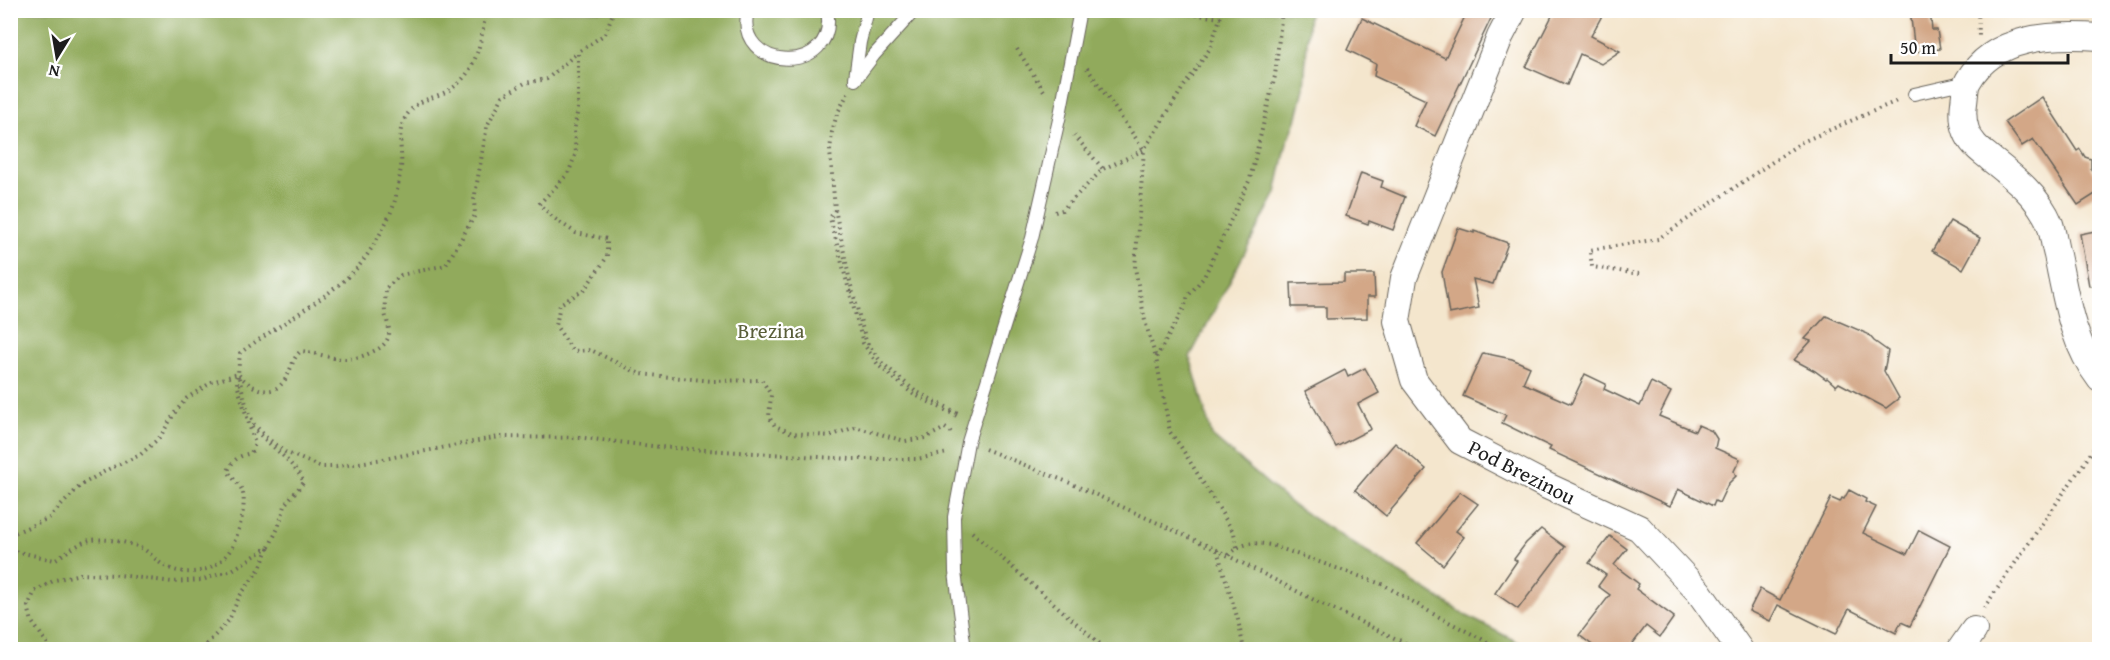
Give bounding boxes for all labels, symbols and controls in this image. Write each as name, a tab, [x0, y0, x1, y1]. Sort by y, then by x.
north arrow	[27, 27, 87, 87]
scale bar	[1891, 27, 2068, 65]
text: 50 m	[1900, 34, 1936, 61]
text: N	[46, 59, 62, 85]
park label: Brezina	[738, 315, 805, 346]
street label: Pod Brezinou	[1463, 432, 1582, 513]

